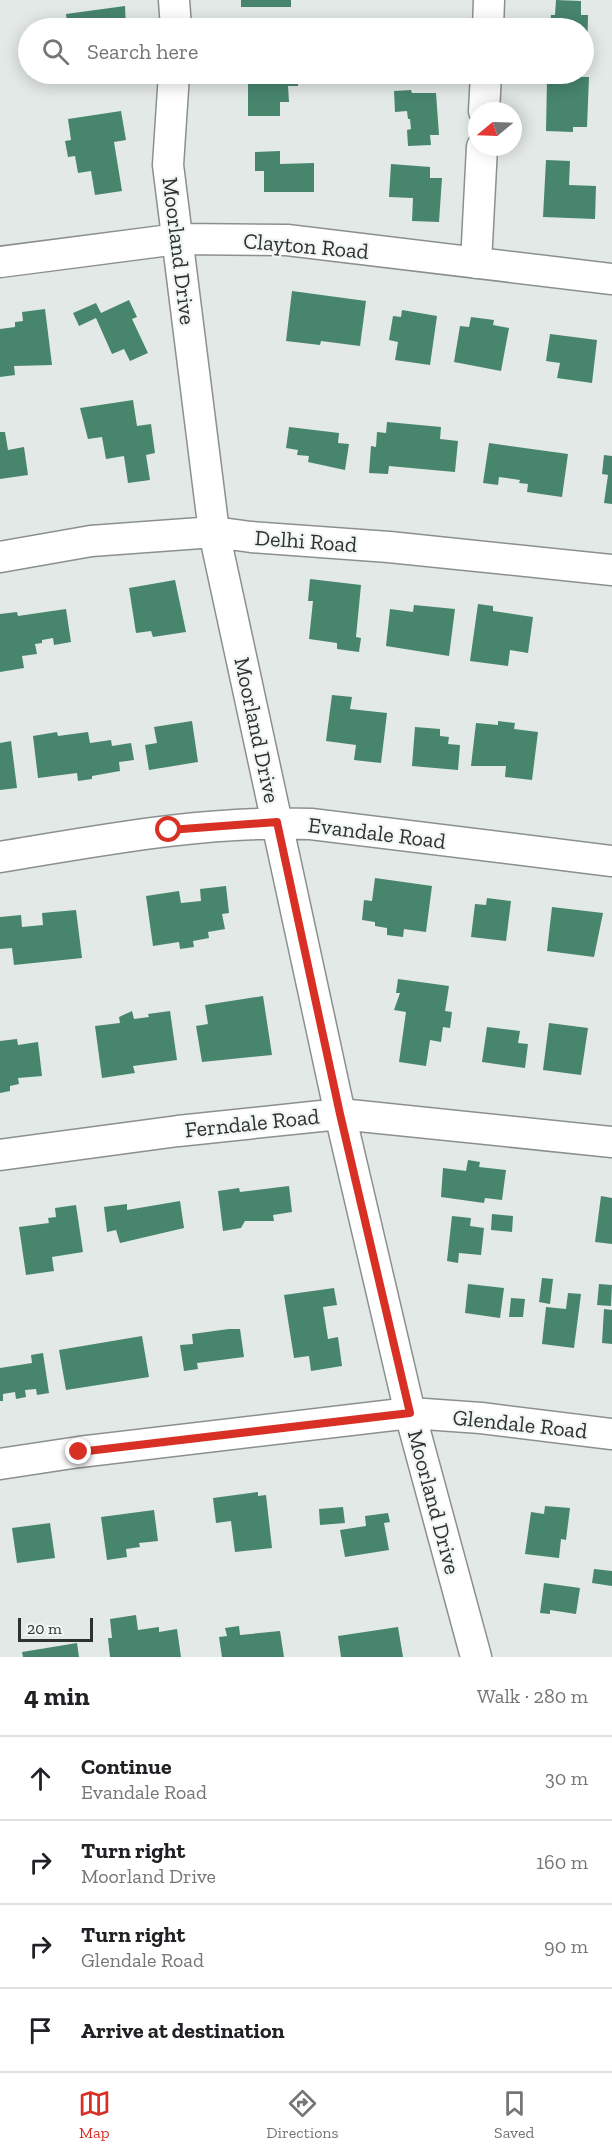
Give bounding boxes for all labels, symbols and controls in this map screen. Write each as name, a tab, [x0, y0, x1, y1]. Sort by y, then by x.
search box	[18, 18, 594, 84]
icon: search	[39, 35, 72, 68]
text: Search here	[87, 38, 198, 65]
north arrow	[468, 102, 522, 156]
street label: Moorland Drive	[157, 176, 201, 326]
street label: Clayton Road	[242, 227, 370, 265]
street label: Delhi Road	[254, 524, 358, 558]
street label: Moorland Drive	[228, 655, 286, 805]
street label: Evandale Road	[307, 811, 447, 855]
route start	[155, 816, 181, 842]
street label: Ferndale Road	[183, 1103, 321, 1143]
street label: Glendale Road	[451, 1404, 589, 1444]
street label: Moorland Drive	[402, 1427, 466, 1577]
route end	[65, 1438, 91, 1464]
scale bar	[18, 1615, 93, 1642]
text: 20 m	[27, 1619, 62, 1638]
text: 4 min	[24, 1680, 90, 1712]
text: Walk · 280 m	[477, 1684, 588, 1708]
text: Continue	[81, 1753, 172, 1780]
icon: ahead	[24, 1762, 57, 1795]
text: 30 m	[545, 1766, 588, 1790]
text: Evandale Road	[81, 1780, 207, 1804]
text: Turn right	[81, 1837, 185, 1864]
icon: right	[24, 1846, 57, 1879]
text: 160 m	[536, 1850, 588, 1874]
text: Moorland Drive	[81, 1864, 216, 1888]
text: Turn right	[81, 1921, 185, 1948]
icon: right	[24, 1930, 57, 1963]
text: 90 m	[544, 1934, 588, 1958]
text: Glendale Road	[81, 1948, 204, 1972]
icon: arrive	[24, 2014, 57, 2047]
text: Arrive at destination	[81, 2017, 284, 2044]
tab: Map	[78, 2087, 111, 2142]
tab: Directions	[266, 2087, 339, 2142]
tab: Saved	[494, 2087, 534, 2142]

